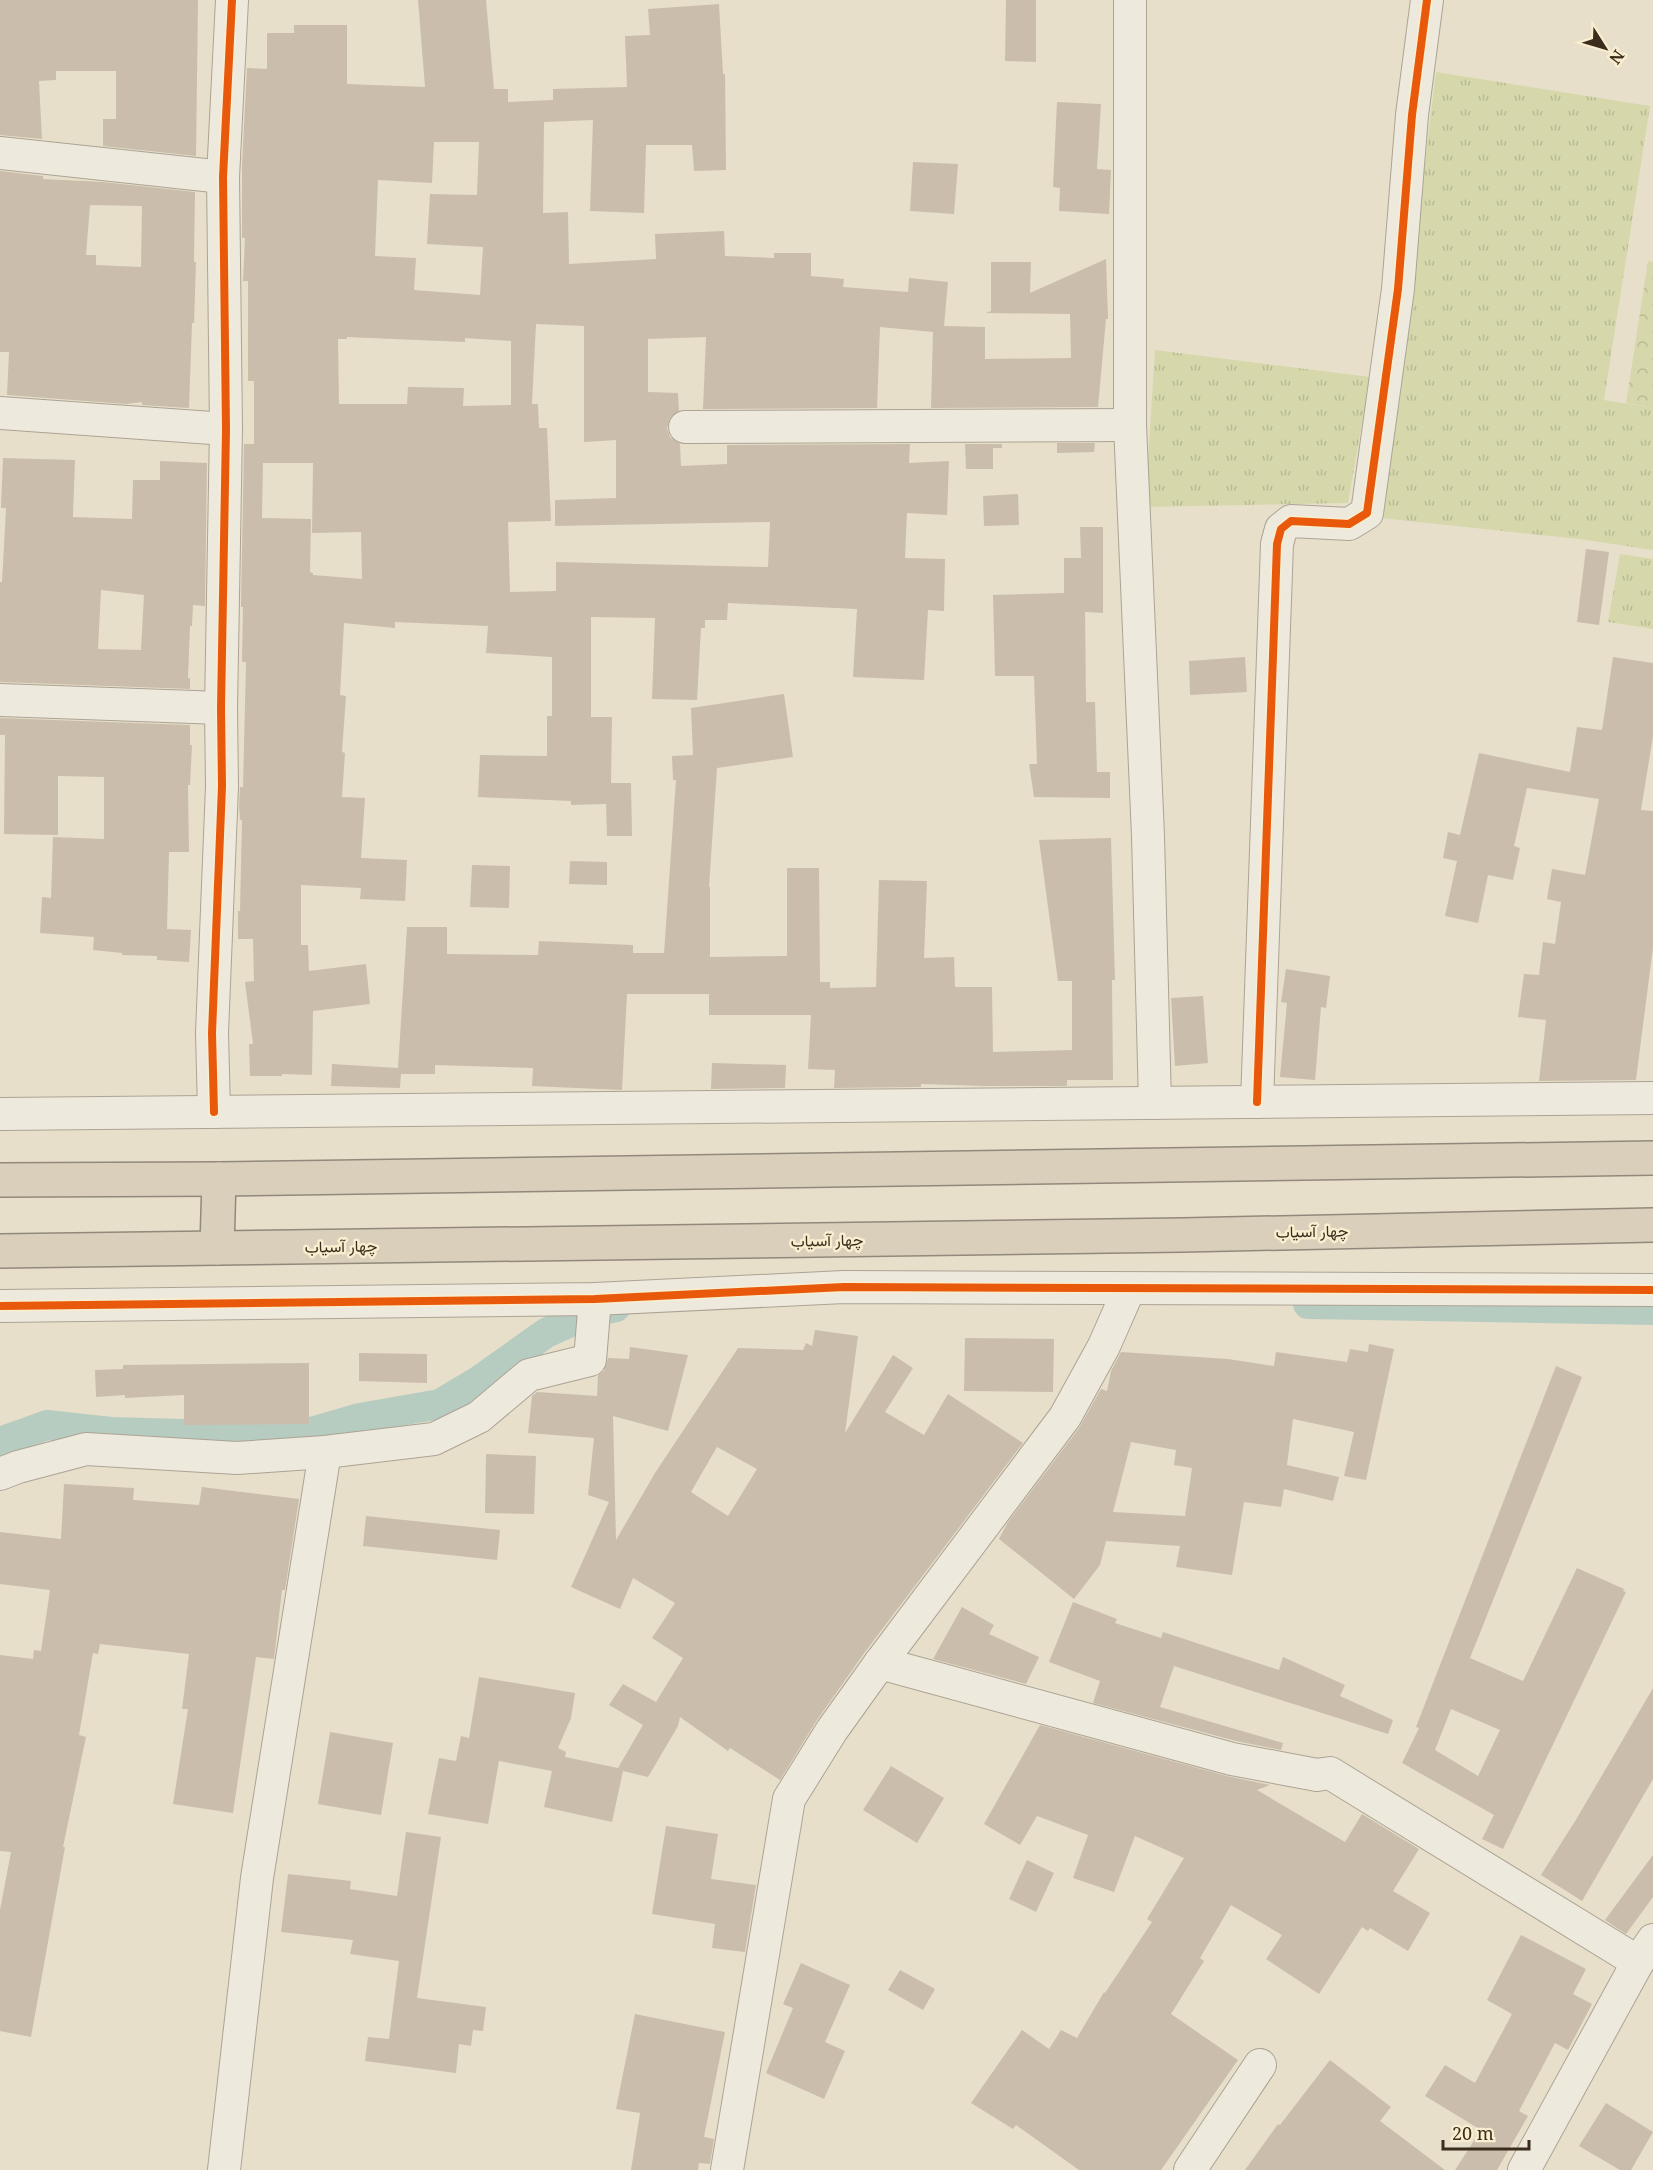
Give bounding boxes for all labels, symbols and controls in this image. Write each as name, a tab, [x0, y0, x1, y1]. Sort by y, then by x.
north arrow	[1575, 18, 1635, 78]
text: N	[1604, 45, 1630, 69]
street label: چهار آسیاب	[1275, 1219, 1349, 1244]
street label: چهار آسیاب	[790, 1228, 864, 1253]
street label: چهار آسیاب	[304, 1234, 378, 1259]
scale bar	[1443, 2113, 1528, 2151]
text: 20 m	[1452, 2121, 1494, 2145]

